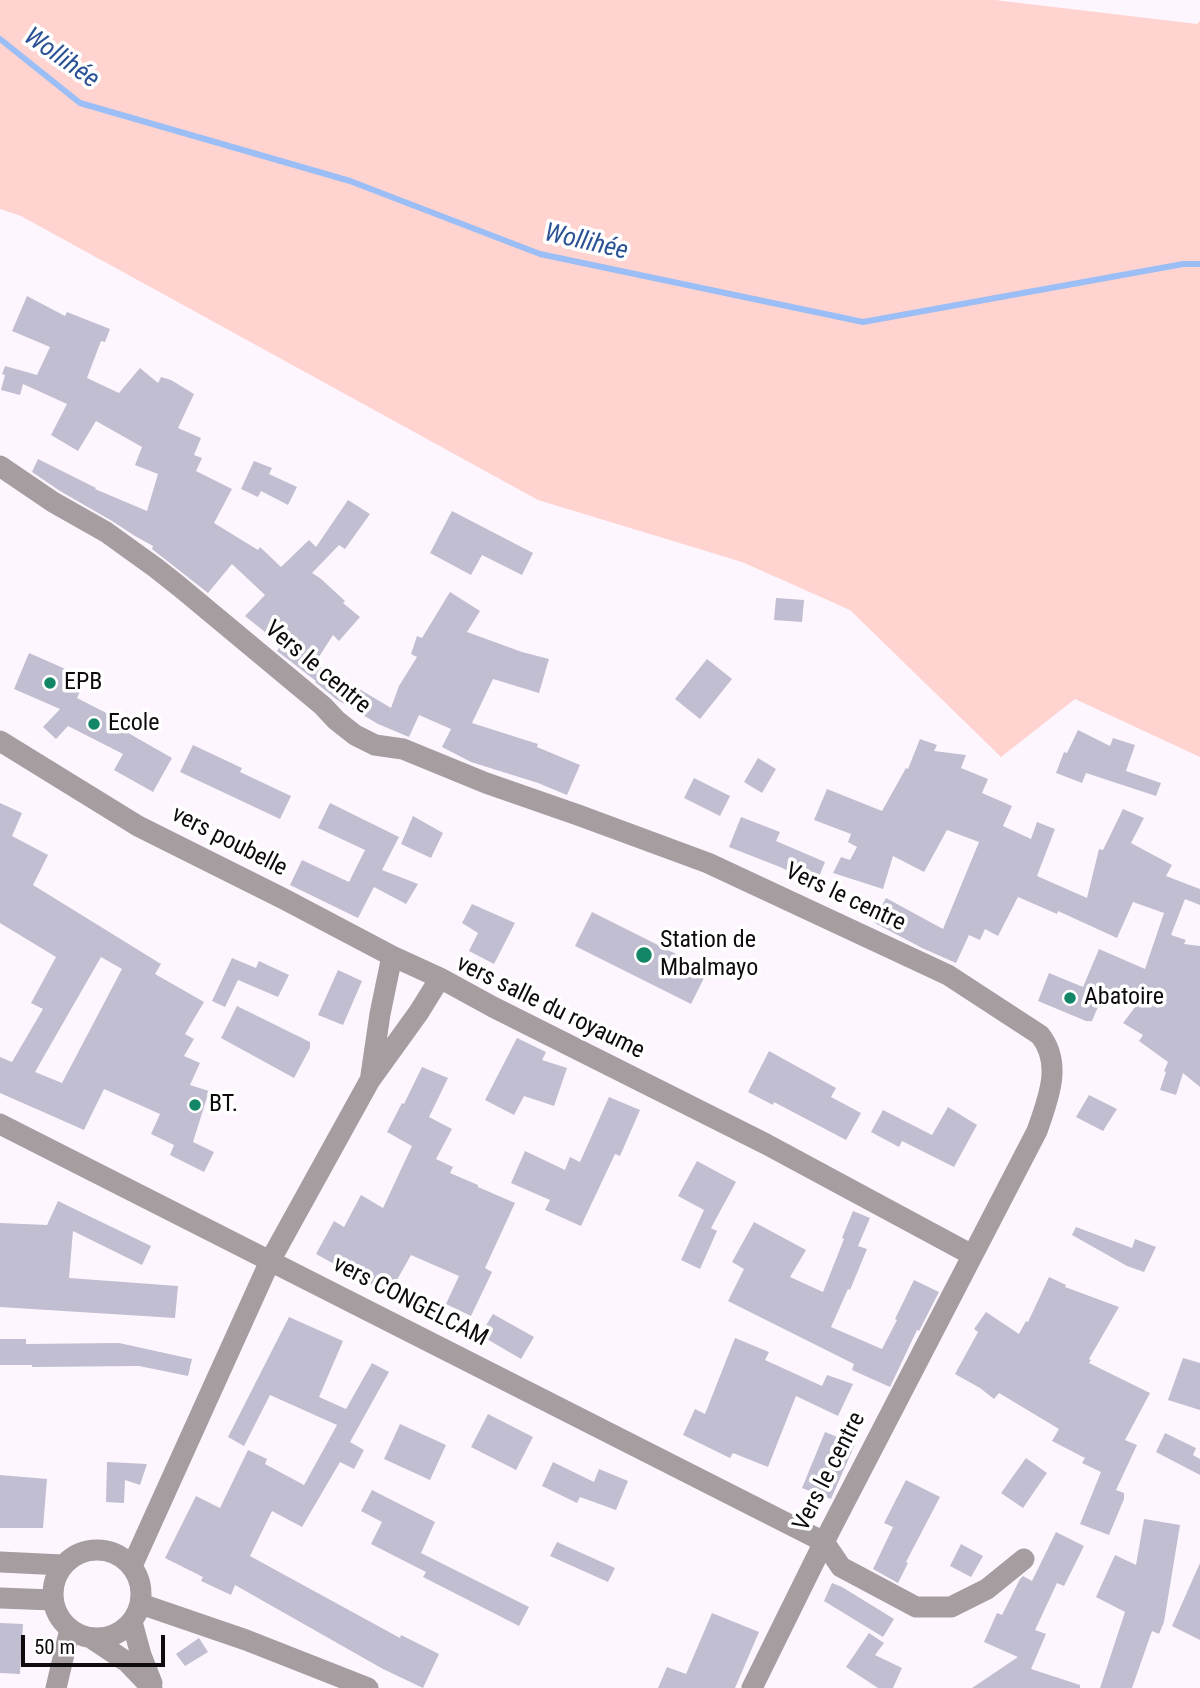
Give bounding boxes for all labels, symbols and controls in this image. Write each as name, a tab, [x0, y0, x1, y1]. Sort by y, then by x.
water label: Wollihée	[17, 22, 105, 96]
water label: Wollihée	[541, 218, 631, 268]
street label: Vers le centre	[258, 615, 376, 721]
place label: EPB	[64, 669, 102, 697]
marker: EPB	[42, 675, 58, 691]
place label: Ecole	[108, 710, 160, 738]
marker: Ecole	[86, 716, 102, 732]
street label: vers poubelle	[166, 801, 292, 883]
street label: Vers le centre	[780, 858, 910, 938]
place label: Station de Mbalmayo	[660, 927, 758, 983]
marker: Station de Mbalmayo	[634, 945, 654, 965]
street label: vers salle du royaume	[451, 950, 649, 1066]
place label: Abatoire	[1084, 984, 1164, 1012]
marker: Abatoire	[1062, 990, 1078, 1006]
place label: BT.	[209, 1091, 238, 1119]
marker: BT.	[187, 1097, 203, 1113]
street label: vers CONGELCAM	[328, 1250, 492, 1354]
street label: Vers le centre	[788, 1408, 872, 1536]
scale bar	[24, 1622, 168, 1666]
text: 50 m	[34, 1635, 75, 1659]

